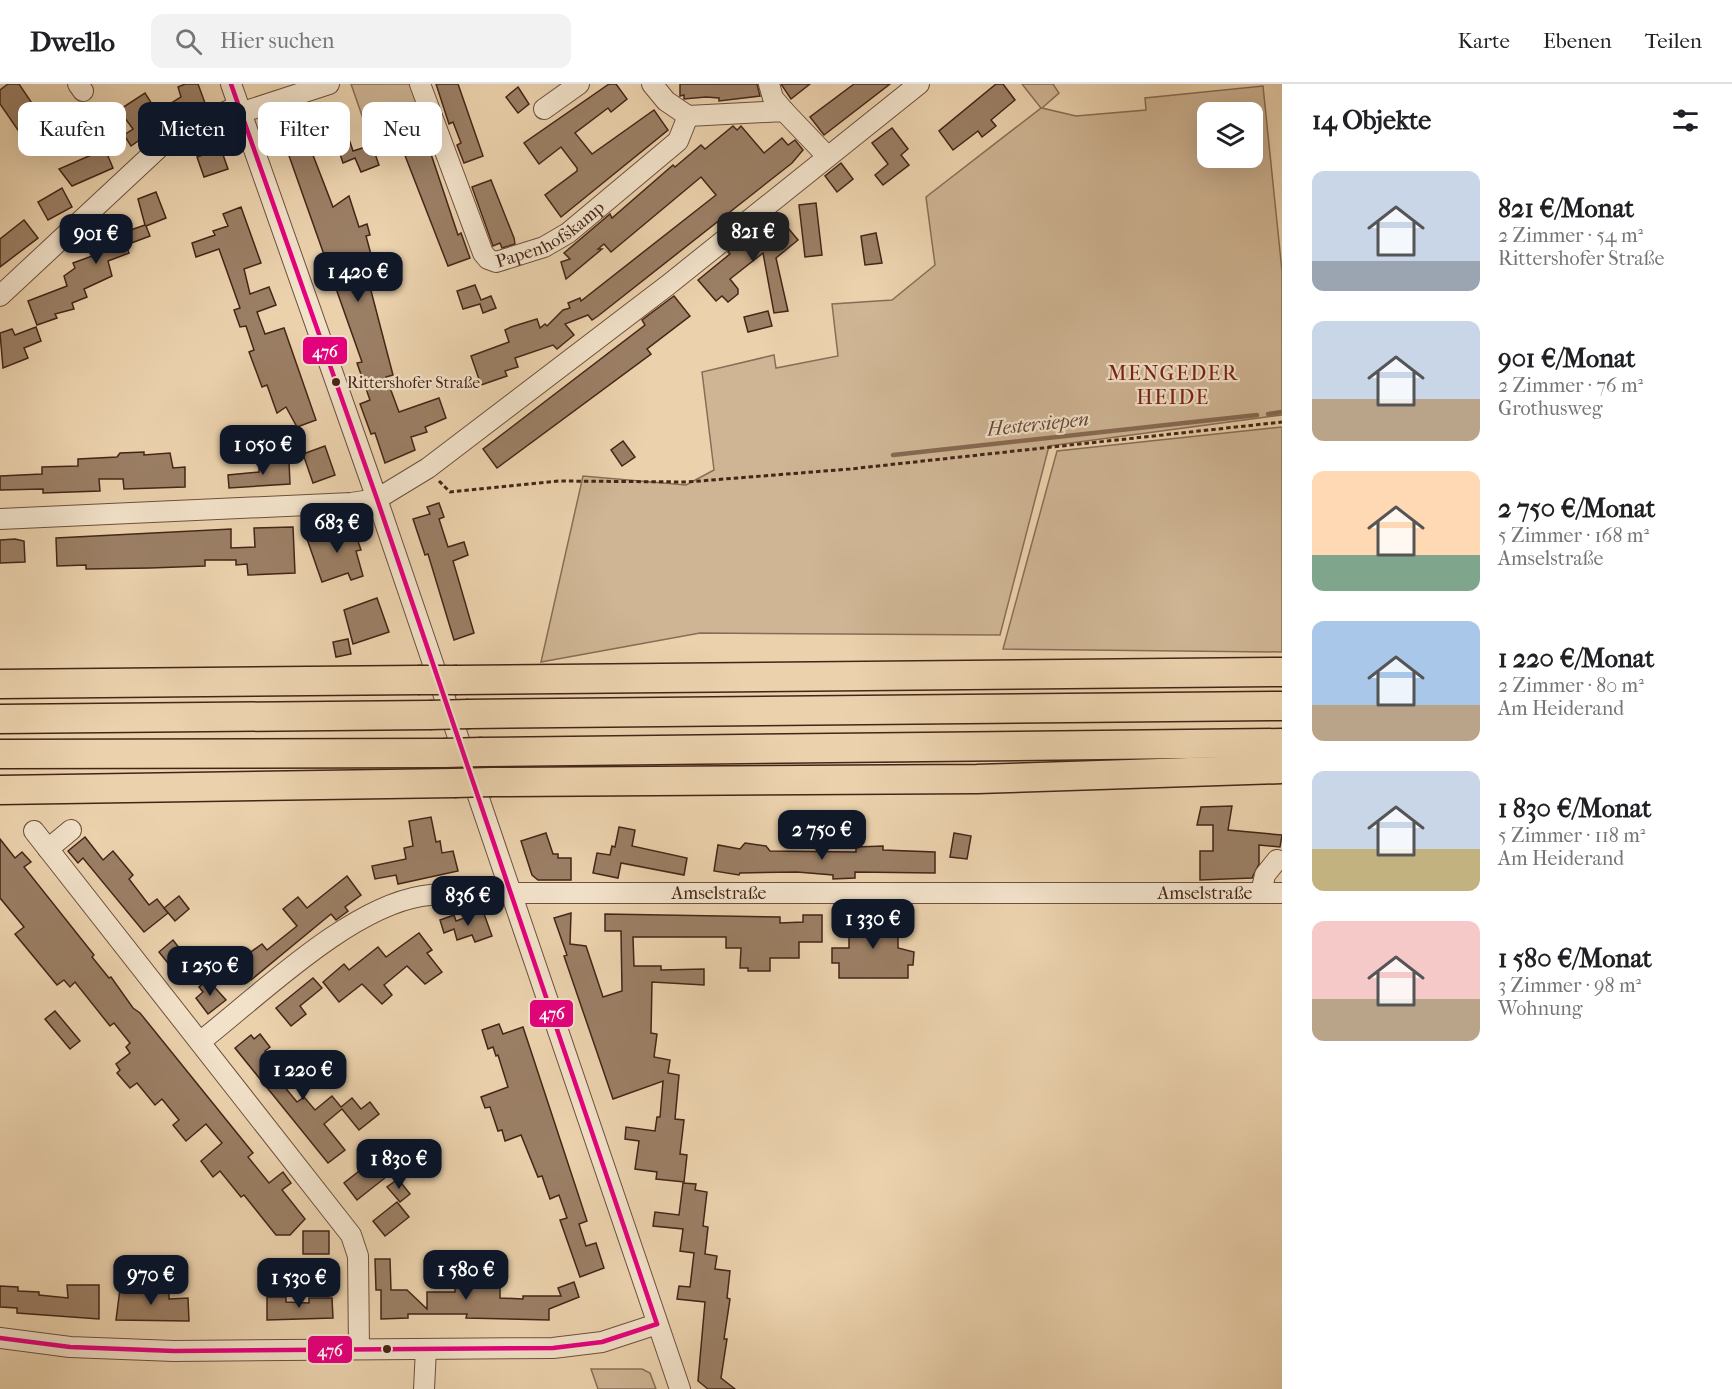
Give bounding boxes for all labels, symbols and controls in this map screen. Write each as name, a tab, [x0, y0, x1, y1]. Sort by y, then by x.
search box	[151, 14, 571, 68]
text: Dwello	[30, 25, 115, 58]
icon: search	[172, 25, 205, 58]
text: Hier suchen	[220, 28, 335, 54]
text: Karte	[1458, 29, 1510, 53]
text: Ebenen	[1543, 29, 1612, 53]
text: Teilen	[1645, 29, 1702, 53]
chip: Kaufen	[18, 102, 126, 156]
chip: Mieten	[138, 102, 246, 156]
chip: Filter	[258, 102, 350, 156]
chip: Neu	[362, 102, 442, 156]
map controls	[1197, 102, 1263, 168]
button: layers	[1197, 102, 1263, 168]
icon: filters	[1669, 104, 1702, 137]
text: 14 Objekte	[1312, 105, 1431, 136]
text: 821 €/Monat	[1498, 193, 1634, 224]
icon: home	[1360, 195, 1432, 267]
street label: Papenhofskamp	[493, 196, 609, 272]
pin: 821 €	[711, 212, 795, 263]
pin: 901 €	[54, 214, 138, 265]
text: 821 €	[731, 220, 775, 243]
text: 901 €	[74, 222, 118, 245]
text: 2 Zimmer · 54 m²	[1498, 224, 1643, 247]
text: Rittershofer Straße	[1498, 247, 1664, 270]
pin: 1 420 €	[303, 252, 413, 303]
text: 1 420 €	[328, 260, 388, 283]
line badge: 476	[302, 336, 348, 365]
text: 476	[311, 342, 338, 362]
text: 901 €/Monat	[1498, 343, 1635, 374]
icon: home	[1360, 345, 1432, 417]
district label: MENGEDER HEIDE	[1107, 361, 1239, 409]
place label: Rittershofer Straße	[347, 373, 480, 392]
text: 2 Zimmer · 76 m²	[1498, 374, 1643, 397]
marker: Rittershofer Straße	[330, 376, 342, 388]
text: Grothusweg	[1498, 397, 1602, 420]
water label: Hestersiepen	[985, 407, 1090, 441]
pin: 1 050 €	[208, 425, 318, 476]
text: 1 050 €	[234, 433, 292, 456]
text: 2 750 €/Monat	[1498, 493, 1655, 524]
icon: home	[1360, 495, 1432, 567]
pin: 683 €	[295, 503, 379, 554]
text: 683 €	[314, 511, 360, 534]
text: 5 Zimmer · 168 m²	[1498, 524, 1649, 547]
text: Amselstraße	[1498, 547, 1603, 570]
text: 1 220 €/Monat	[1498, 643, 1654, 674]
icon: home	[1360, 645, 1432, 717]
text: 2 Zimmer · 80 m²	[1498, 674, 1644, 697]
text: Am Heiderand	[1498, 697, 1624, 720]
text: 1 830 €/Monat	[1498, 793, 1651, 824]
icon: home	[1360, 795, 1432, 867]
pin: 2 750 €	[767, 810, 877, 861]
text: 2 750 €	[792, 818, 852, 841]
text: 5 Zimmer · 118 m²	[1498, 824, 1645, 847]
text: Am Heiderand	[1498, 847, 1624, 870]
pin: 836 €	[426, 876, 510, 927]
street label: Amselstraße	[670, 883, 767, 904]
street label: Amselstraße	[1156, 883, 1253, 904]
text: 836 €	[445, 884, 491, 907]
pin: 1 330 €	[818, 899, 928, 950]
text: 1 330 €	[845, 907, 901, 930]
text: 1 580 €/Monat	[1498, 943, 1652, 974]
icon: home	[1360, 945, 1432, 1017]
pin: 1 250 €	[155, 946, 265, 997]
text: 1 250 €	[181, 954, 239, 977]
text: 3 Zimmer · 98 m²	[1498, 974, 1641, 997]
text: Wohnung	[1498, 997, 1583, 1020]
line badge: 476	[529, 999, 574, 1028]
text: 476	[538, 1004, 565, 1024]
pin: 1 220 €	[248, 1050, 358, 1101]
text: 1 220 €	[273, 1058, 333, 1081]
pin: 1 830 €	[344, 1139, 454, 1190]
text: 1 830 €	[371, 1147, 427, 1170]
pin: 1 580 €	[411, 1250, 521, 1301]
pin: 970 €	[109, 1255, 193, 1306]
pin: 1 530 €	[244, 1258, 354, 1309]
text: 1 580 €	[437, 1258, 495, 1281]
text: 970 €	[127, 1263, 175, 1286]
text: 1 530 €	[271, 1266, 327, 1289]
line badge: 476	[307, 1335, 353, 1364]
text: 476	[316, 1341, 343, 1361]
unlabelled marker	[381, 1343, 393, 1355]

